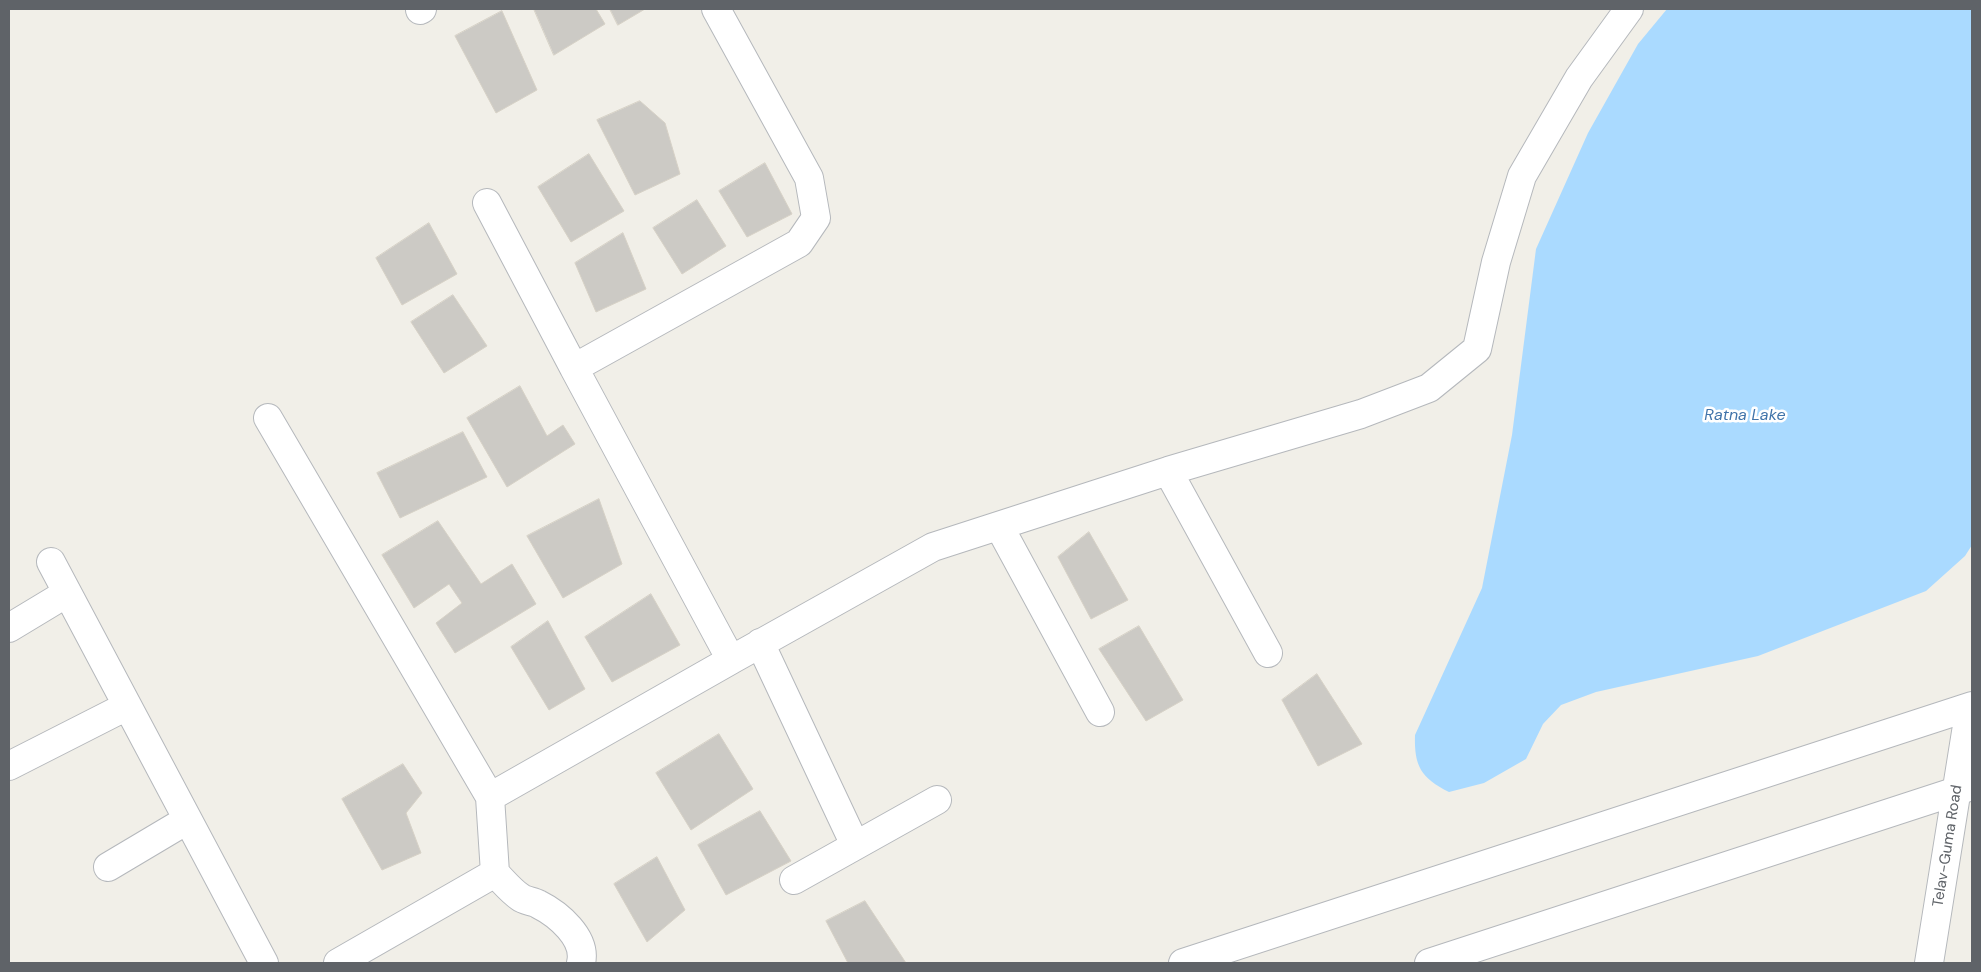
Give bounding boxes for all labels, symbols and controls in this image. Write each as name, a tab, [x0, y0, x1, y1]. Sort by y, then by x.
water label: Ratna Lake	[1704, 406, 1786, 426]
street label: Telav-Guma Road	[1929, 784, 1967, 908]

